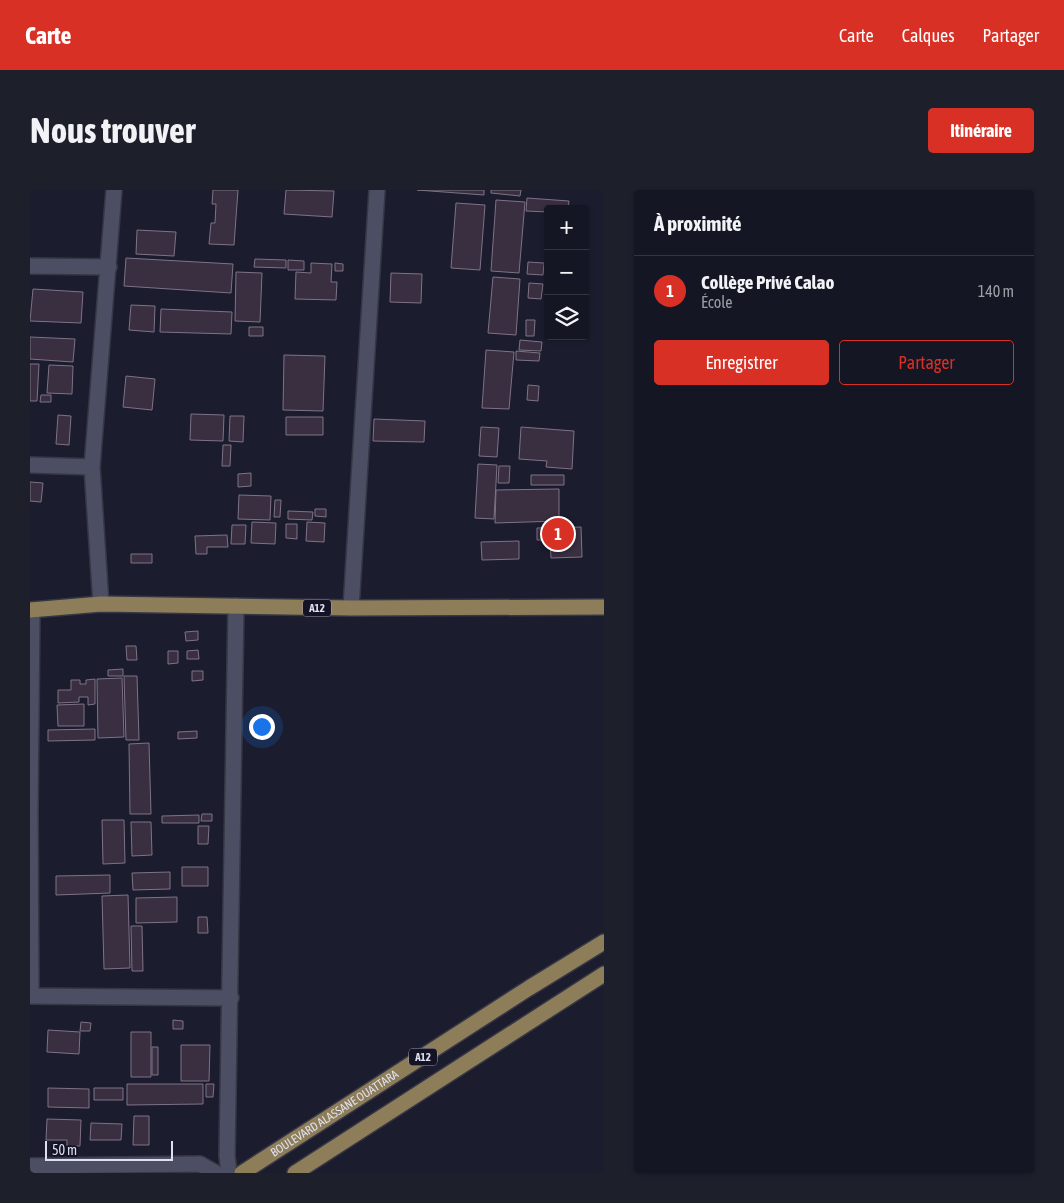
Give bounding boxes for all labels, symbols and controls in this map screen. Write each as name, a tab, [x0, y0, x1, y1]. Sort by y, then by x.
text: Carte	[25, 22, 71, 49]
text: Carte	[839, 25, 874, 46]
text: Calques	[902, 25, 955, 46]
text: Partager	[983, 25, 1039, 46]
button: Itinéraire	[928, 108, 1034, 153]
text: Nous trouver	[30, 110, 195, 150]
map controls	[544, 205, 589, 340]
button: +	[544, 205, 589, 250]
text: À proximité	[654, 211, 742, 235]
button: −	[544, 250, 589, 295]
text: Collège Privé Calao	[701, 271, 834, 293]
text: 1	[666, 282, 674, 300]
text: 140 m	[978, 282, 1014, 300]
text: École	[701, 293, 733, 311]
button: layers	[544, 295, 589, 340]
button: Enregistrer	[654, 340, 829, 385]
button: Partager	[839, 340, 1014, 385]
pin: 1	[542, 515, 574, 553]
road number: A12	[303, 599, 331, 616]
your location	[249, 714, 275, 740]
road number: A12	[409, 1049, 437, 1066]
street label: BOULEVARD ALASSANE OUATTARA	[268, 1067, 401, 1160]
scale bar	[45, 1138, 172, 1161]
text: 50 m	[52, 1142, 77, 1158]

